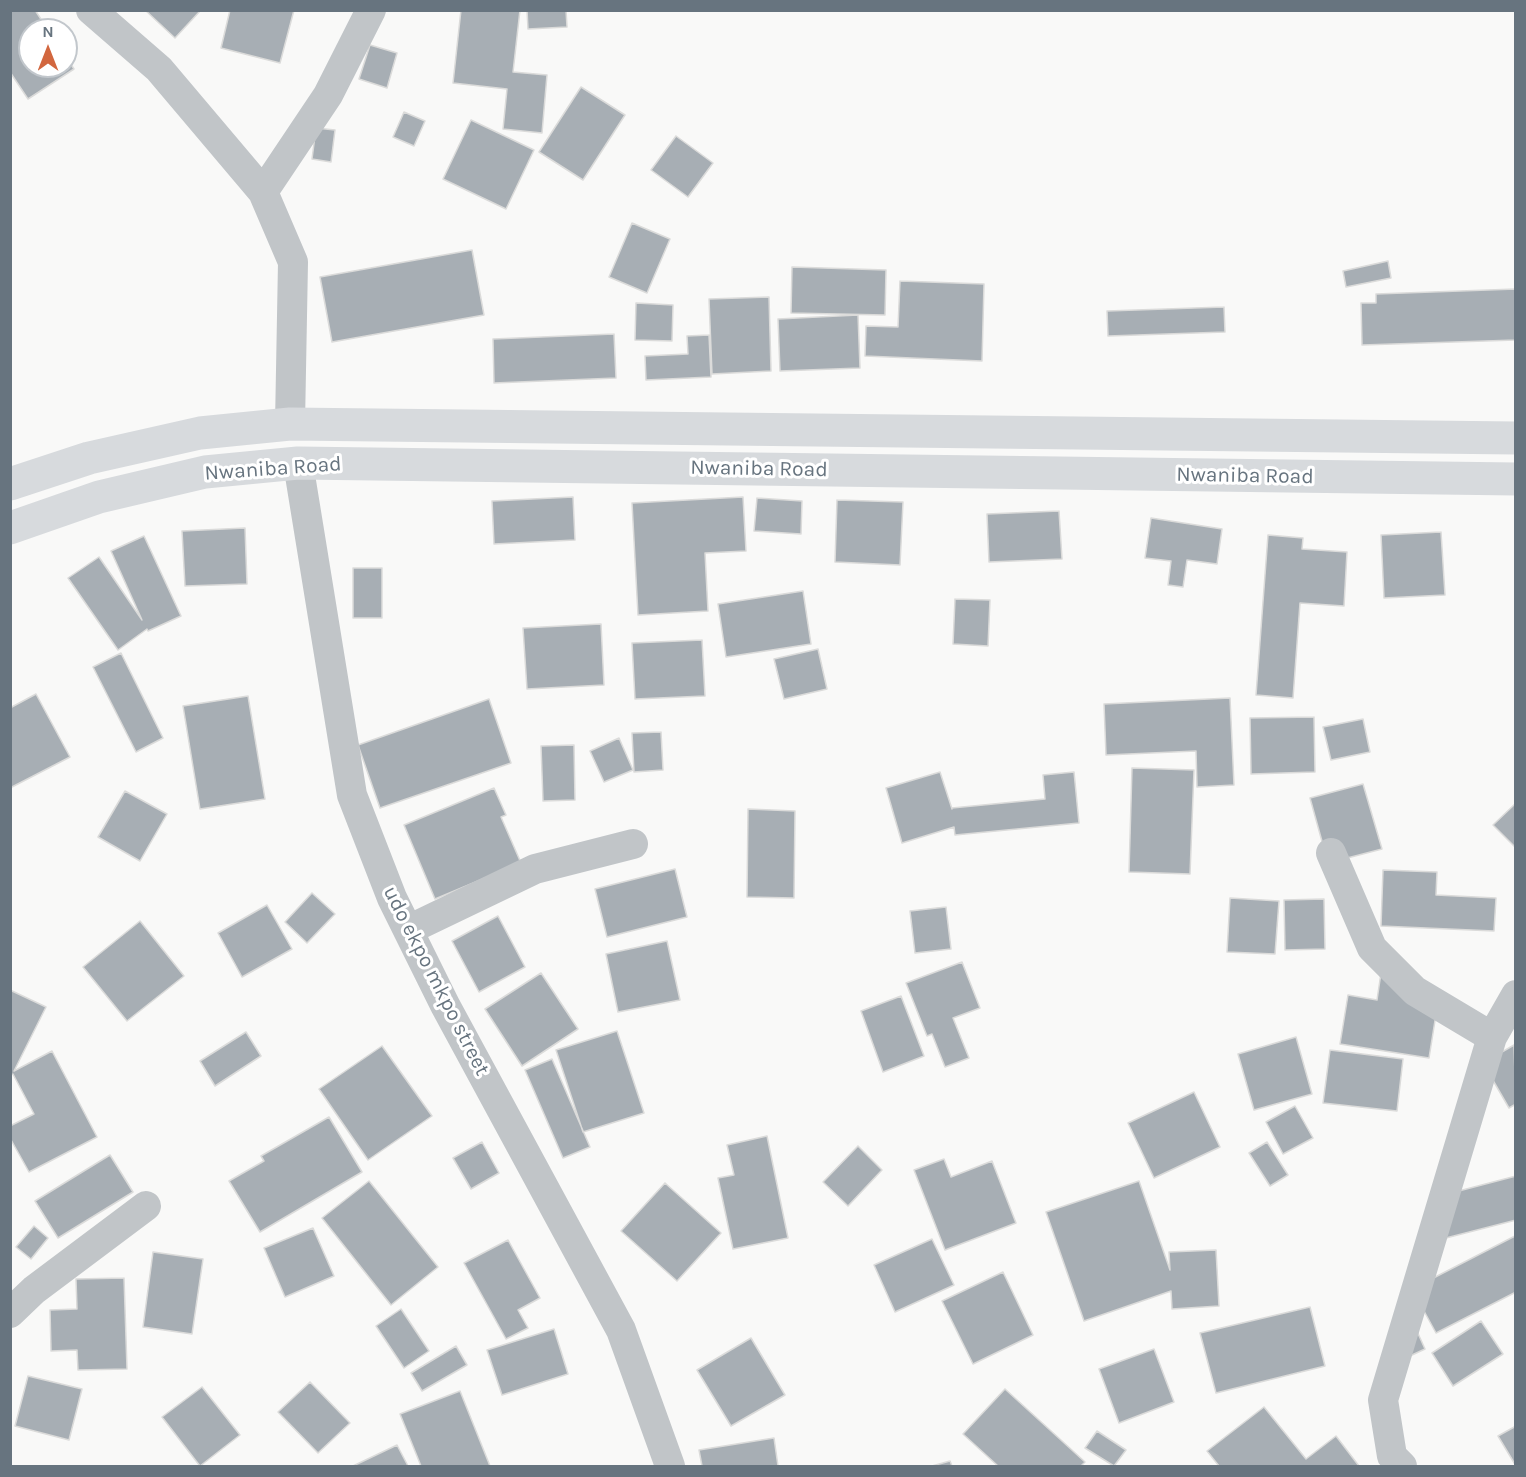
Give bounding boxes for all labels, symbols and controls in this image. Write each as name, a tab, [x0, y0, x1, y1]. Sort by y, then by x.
north arrow	[18, 18, 78, 78]
text: N	[42, 22, 54, 41]
street label: Nwaniba Road	[204, 452, 342, 486]
street label: Nwaniba Road	[690, 455, 828, 483]
street label: Nwaniba Road	[1176, 462, 1314, 490]
street label: udo ekpo mkpo street	[377, 882, 495, 1080]

